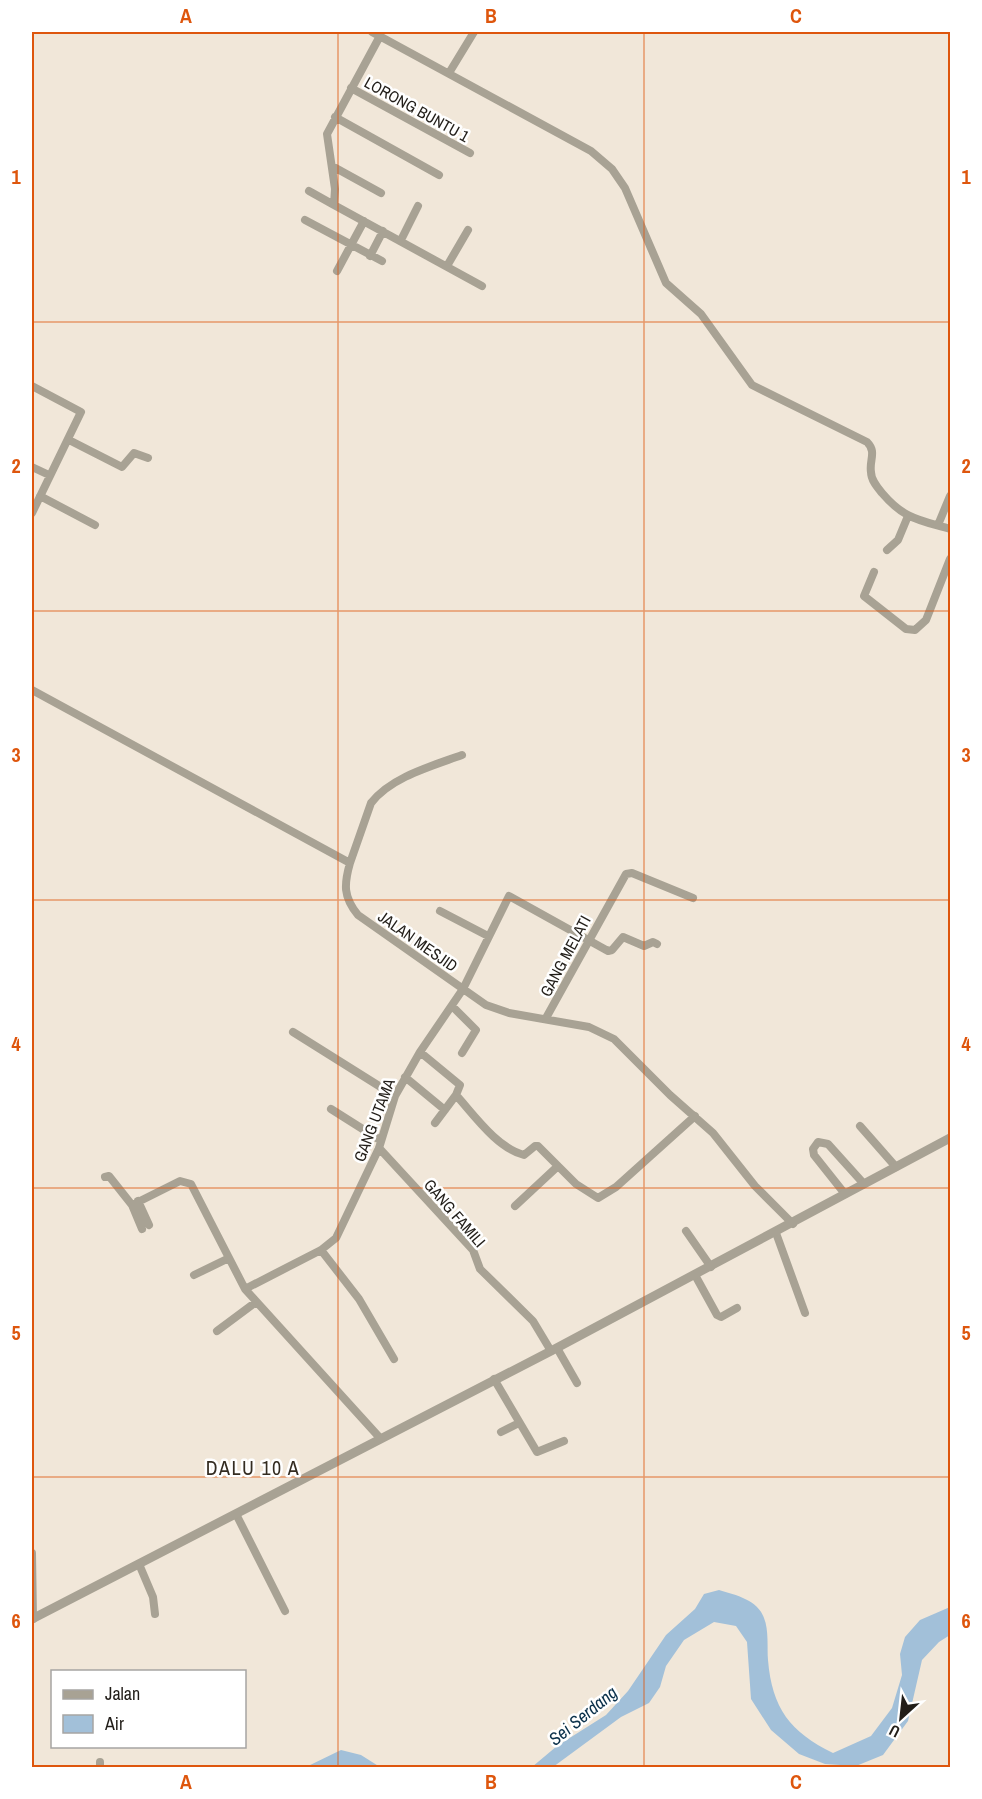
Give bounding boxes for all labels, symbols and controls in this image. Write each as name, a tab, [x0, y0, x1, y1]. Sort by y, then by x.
text: A	[180, 2, 192, 29]
text: B	[485, 2, 497, 29]
text: C	[790, 2, 802, 29]
street label: LORONG BUNTU 1	[361, 71, 474, 147]
text: 1	[11, 163, 21, 190]
text: 1	[961, 163, 971, 190]
text: 2	[11, 452, 21, 479]
text: 2	[961, 452, 971, 479]
text: 3	[11, 741, 21, 768]
text: 3	[961, 741, 971, 768]
street label: JALAN MESJID	[374, 905, 462, 977]
street label: GANG MELATI	[534, 912, 596, 1000]
text: 4	[11, 1030, 21, 1057]
text: 4	[961, 1030, 971, 1057]
street label: GANG UTAMA	[348, 1075, 400, 1165]
street label: GANG FAMILI	[419, 1174, 491, 1252]
text: 5	[11, 1319, 21, 1346]
text: 5	[961, 1319, 971, 1346]
district label: DALU 10 A	[206, 1454, 300, 1481]
text: 6	[11, 1607, 21, 1634]
text: 6	[961, 1607, 971, 1634]
legend	[51, 1670, 246, 1748]
water label: Sei Serdang	[543, 1680, 622, 1751]
text: Jalan	[105, 1681, 140, 1706]
north arrow	[871, 1688, 931, 1748]
text: Air	[104, 1711, 124, 1736]
text: U	[885, 1719, 903, 1743]
text: A	[180, 1768, 192, 1795]
text: B	[485, 1768, 497, 1795]
text: C	[790, 1768, 802, 1795]

